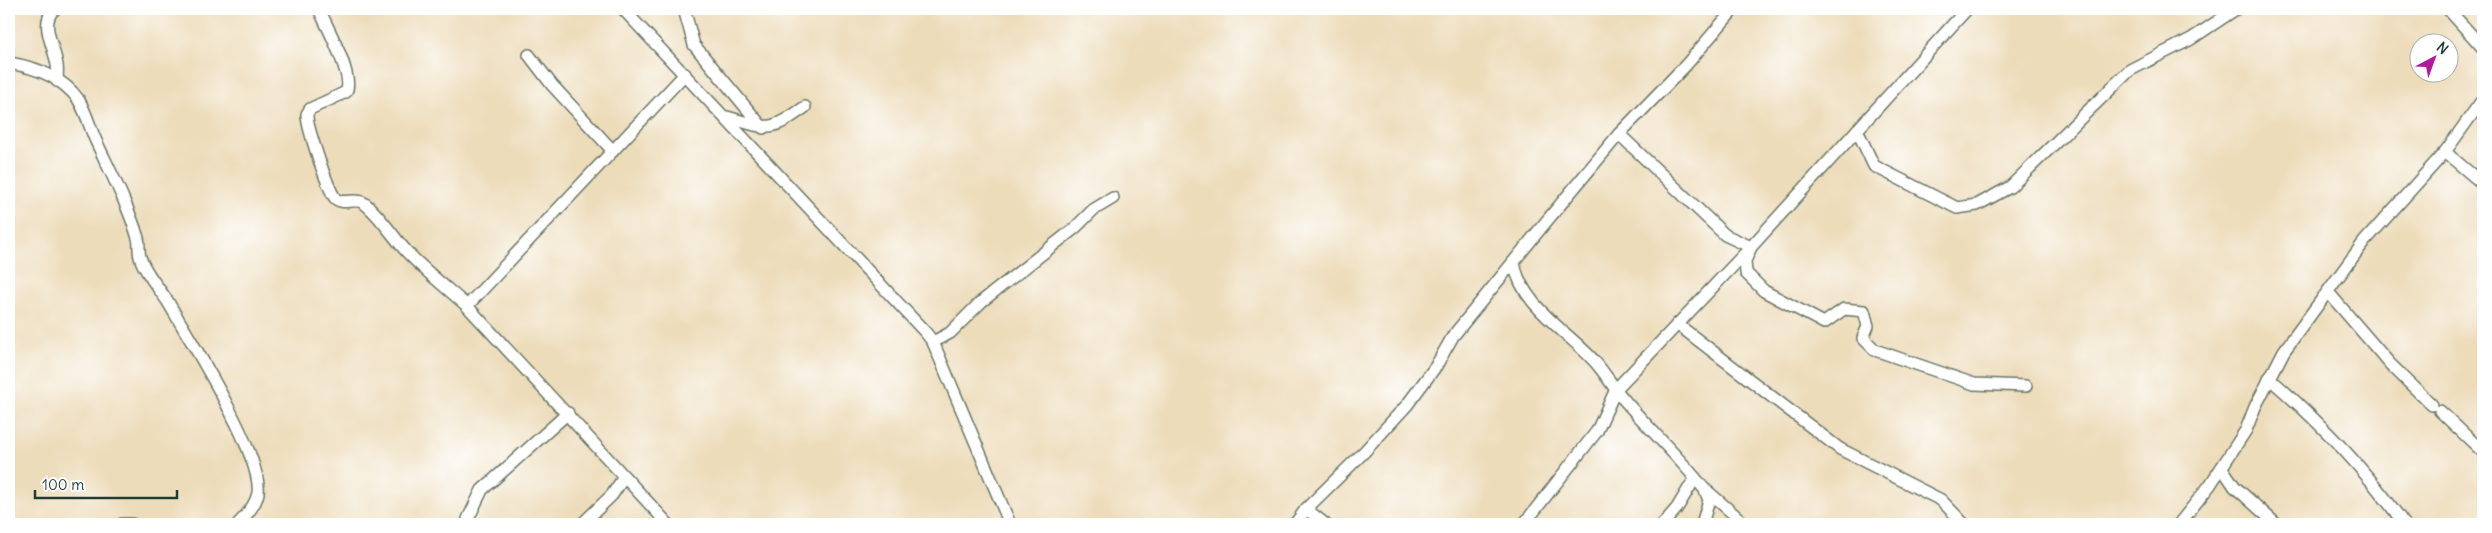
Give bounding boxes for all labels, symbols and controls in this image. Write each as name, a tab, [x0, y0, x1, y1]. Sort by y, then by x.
north arrow	[2410, 32, 2460, 82]
text: N	[2433, 38, 2452, 58]
scale bar	[35, 468, 178, 500]
text: 100 m	[42, 475, 84, 494]

